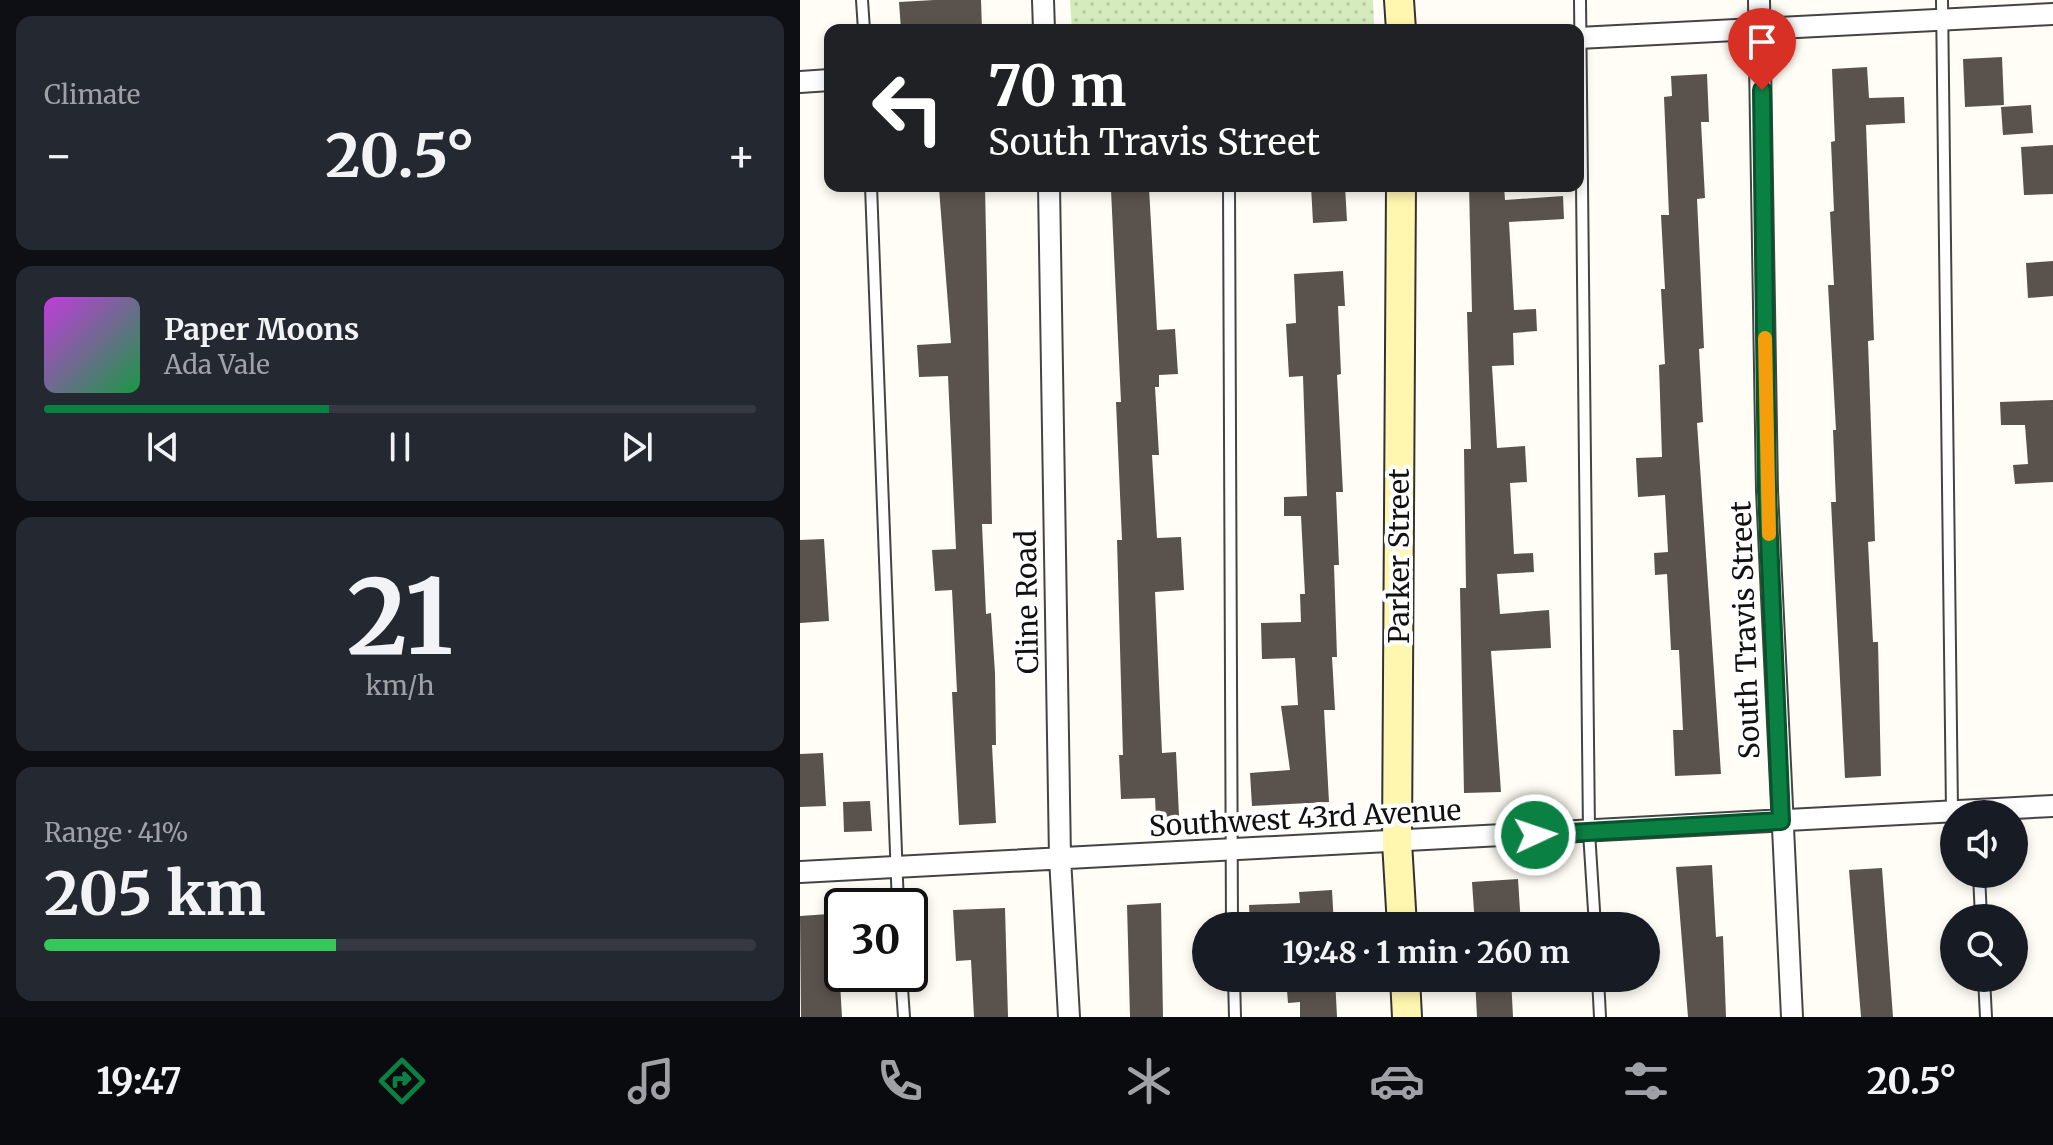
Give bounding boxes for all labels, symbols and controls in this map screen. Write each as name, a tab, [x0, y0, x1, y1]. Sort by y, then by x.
pin	[1728, 8, 1796, 90]
icon: arrive	[1740, 20, 1784, 64]
text: 70 m	[988, 51, 1126, 121]
icon: left	[856, 56, 960, 160]
text: Climate	[44, 78, 140, 111]
text: 20.5°	[325, 118, 475, 193]
text: South Travis Street	[988, 120, 1320, 165]
text: −	[44, 128, 73, 183]
text: +	[727, 128, 756, 183]
text: Paper Moons	[164, 310, 359, 348]
text: Ada Vale	[164, 348, 270, 381]
icon: previous	[141, 425, 185, 469]
icon: pause	[378, 425, 422, 469]
icon: next	[615, 425, 659, 469]
street label: Parker Street	[1381, 468, 1417, 644]
street label: South Travis Street	[1723, 500, 1767, 760]
street label: Cline Road	[1008, 530, 1046, 674]
text: 21	[347, 552, 453, 682]
text: km/h	[366, 669, 434, 702]
street label: Southwest 43rd Avenue	[1148, 792, 1462, 844]
position arrow	[1493, 793, 1577, 877]
map controls	[1940, 800, 2028, 992]
button: sound	[1940, 800, 2028, 888]
text: Range · 41%	[44, 816, 188, 849]
text: 205 km	[44, 856, 266, 931]
speed limit sign: 30	[824, 888, 928, 992]
button: search	[1940, 904, 2028, 992]
text: 19:48 · 1 min · 260 m	[1282, 933, 1570, 971]
icon: directions	[374, 1053, 430, 1109]
icon: music	[623, 1053, 679, 1109]
icon: phone	[872, 1053, 928, 1109]
icon: climate	[1121, 1053, 1177, 1109]
icon: car	[1369, 1053, 1425, 1109]
icon: filters	[1618, 1053, 1674, 1109]
text: 19:47	[96, 1059, 182, 1104]
text: 20.5°	[1867, 1059, 1957, 1104]

